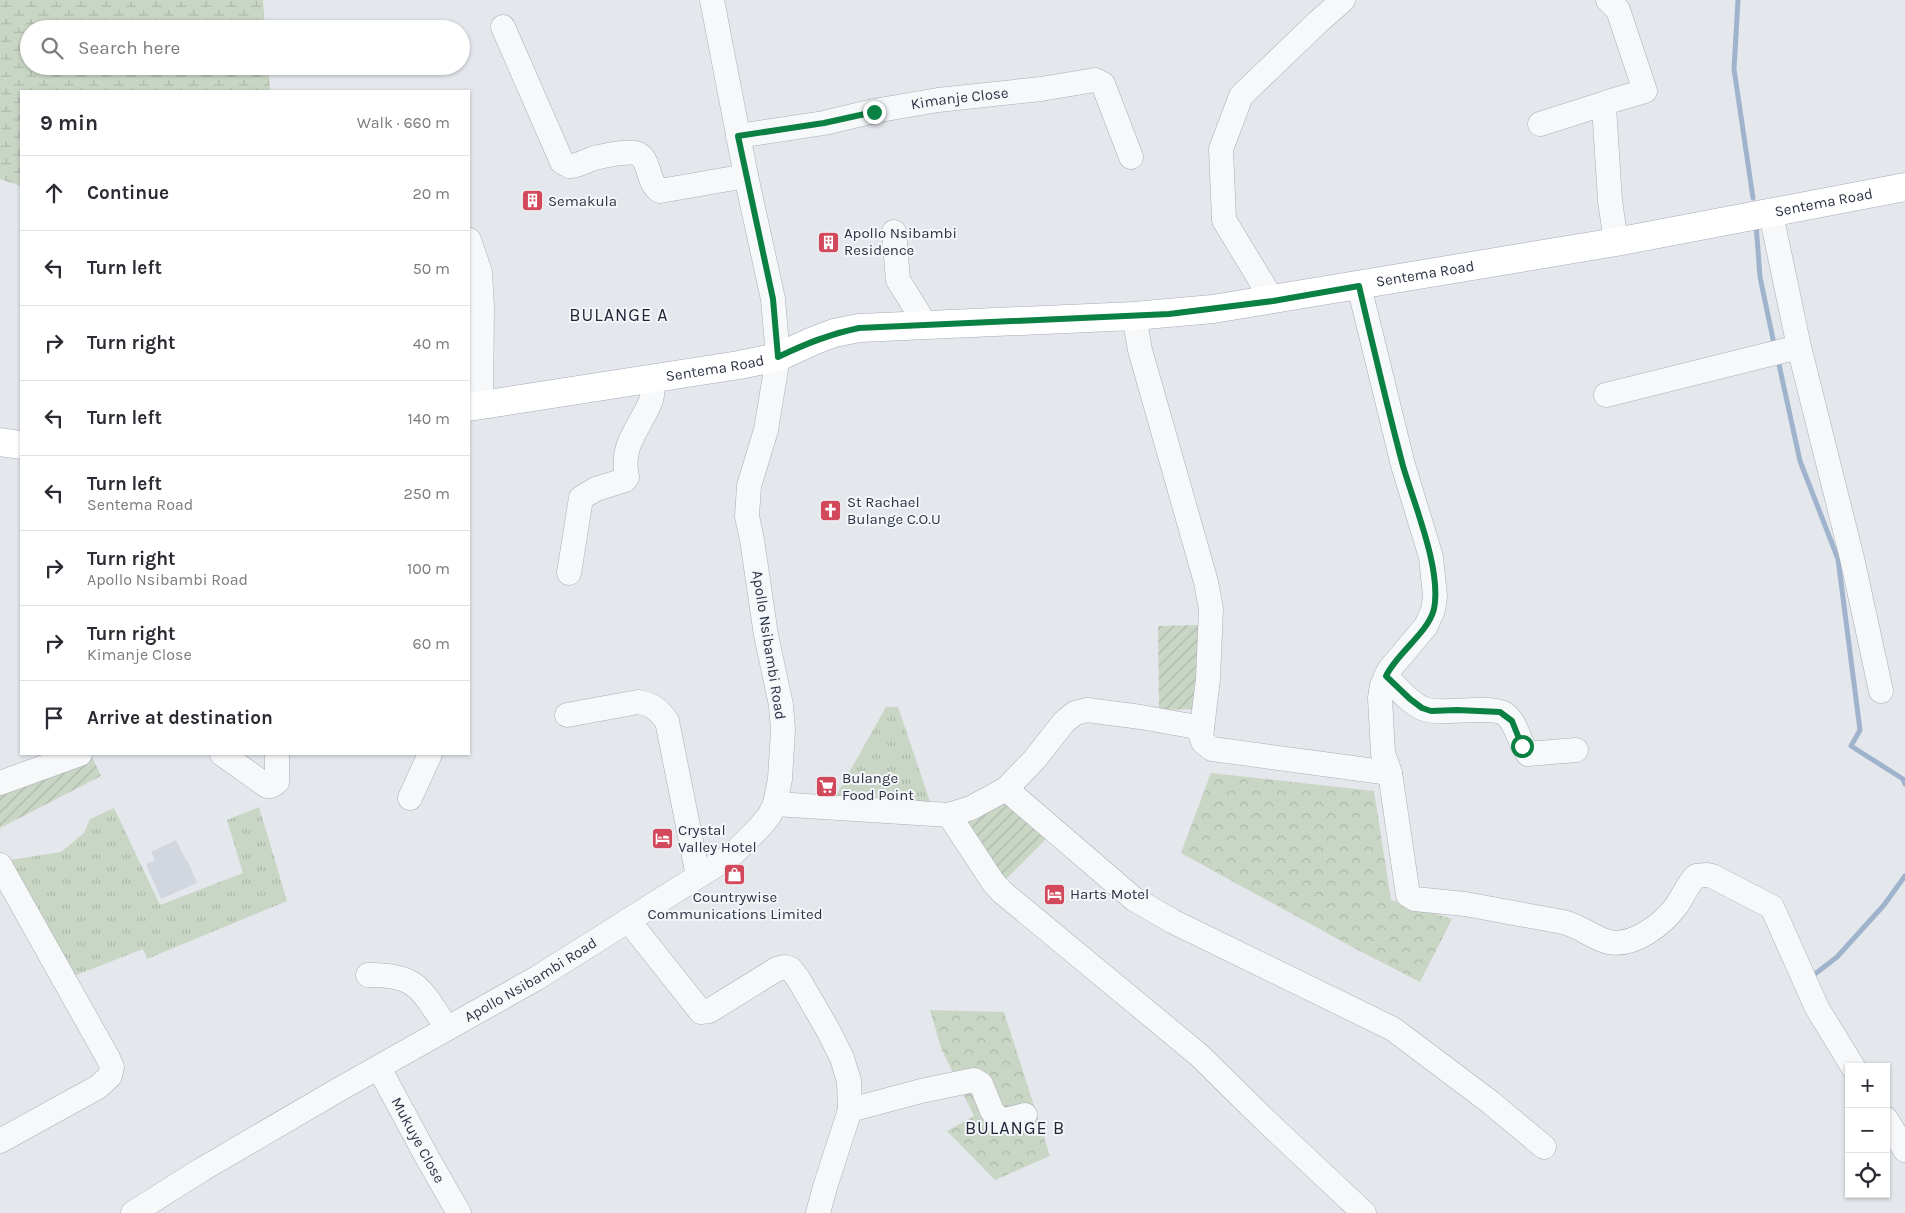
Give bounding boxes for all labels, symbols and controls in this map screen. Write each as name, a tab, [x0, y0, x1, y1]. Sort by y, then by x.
search box	[20, 20, 470, 75]
icon: search	[38, 34, 66, 62]
text: Search here	[78, 37, 180, 59]
street label: Kimanje Close	[909, 84, 1009, 114]
route end	[863, 101, 886, 124]
text: 9 min	[40, 111, 98, 135]
text: Walk · 660 m	[357, 113, 450, 132]
icon: ahead	[40, 179, 68, 207]
text: Continue	[87, 182, 169, 204]
text: 20 m	[412, 184, 450, 203]
street label: Sentema Road	[1773, 184, 1874, 221]
building icon: Semakula	[520, 189, 544, 213]
place label: Semakula	[548, 192, 617, 210]
place label: Apollo Nsibambi Residence	[844, 224, 957, 259]
building icon: Apollo Nsibambi Residence	[816, 230, 840, 254]
icon: left	[40, 254, 68, 282]
text: Turn left	[87, 257, 162, 279]
street label: Sentema Road	[1374, 257, 1476, 291]
text: 50 m	[413, 259, 450, 278]
district label: BULANGE A	[569, 304, 669, 326]
icon: right	[40, 329, 68, 357]
text: Turn right	[87, 332, 176, 354]
text: 40 m	[413, 334, 450, 353]
street label: Sentema Road	[664, 351, 766, 385]
icon: left	[40, 404, 68, 432]
text: Turn left	[87, 407, 162, 429]
text: 140 m	[408, 409, 450, 428]
text: Turn left	[87, 473, 162, 495]
icon: left	[40, 479, 68, 507]
text: 250 m	[403, 484, 450, 503]
place label: St Rachael Bulange C.O.U	[847, 493, 941, 528]
text: Sentema Road	[87, 495, 193, 514]
church icon: St Rachael Bulange C.O.U	[819, 499, 843, 523]
text: Turn right	[87, 548, 176, 570]
icon: right	[40, 554, 68, 582]
text: 100 m	[407, 559, 450, 578]
street label: Apollo Nsibambi Road	[748, 569, 790, 721]
text: Apollo Nsibambi Road	[87, 570, 248, 589]
text: Turn right	[87, 623, 176, 645]
icon: right	[40, 629, 68, 657]
text: 60 m	[413, 634, 450, 653]
text: Kimanje Close	[87, 645, 192, 664]
icon: arrive	[40, 704, 68, 732]
text: Arrive at destination	[87, 707, 273, 729]
route start	[1511, 735, 1534, 758]
place label: Bulange Food Point	[842, 769, 914, 804]
supermarket icon: Bulange Food Point	[814, 775, 838, 799]
place label: Crystal Valley Hotel	[678, 821, 757, 856]
hotel icon: Crystal Valley Hotel	[650, 827, 674, 851]
shop icon: Countrywise Communications Limited	[723, 862, 747, 886]
hotel icon: Harts Motel	[1042, 882, 1066, 906]
place label: Harts Motel	[1070, 885, 1149, 903]
place label: Countrywise Communications Limited	[647, 888, 823, 923]
street label: Apollo Nsibambi Road	[461, 934, 600, 1026]
map controls	[1845, 1063, 1890, 1198]
button: +	[1845, 1063, 1890, 1108]
street label: Mukuye Close	[387, 1094, 449, 1186]
button: −	[1845, 1108, 1890, 1153]
district label: BULANGE B	[965, 1117, 1065, 1139]
button: locate	[1845, 1153, 1890, 1198]

